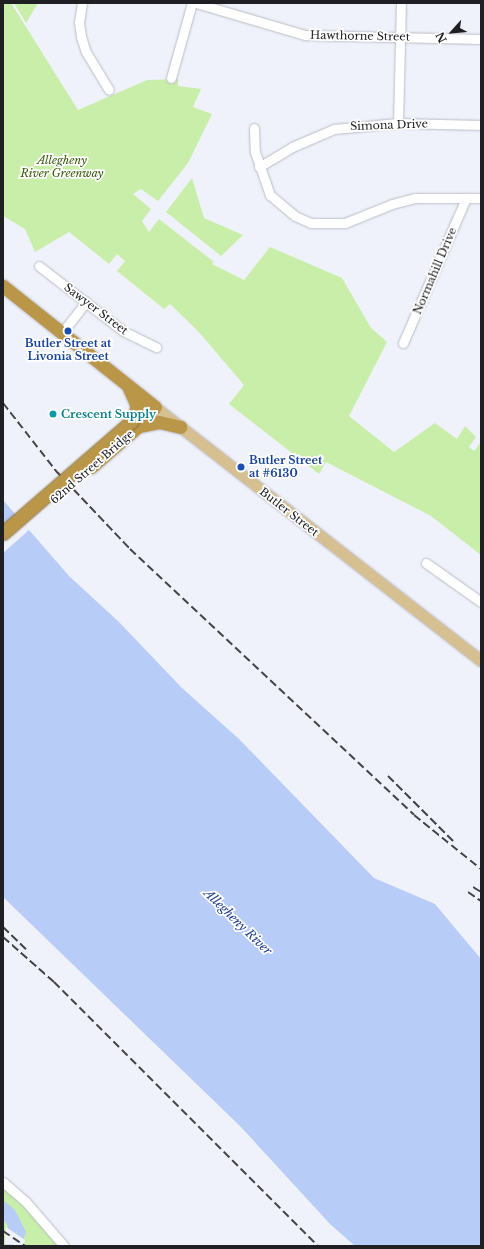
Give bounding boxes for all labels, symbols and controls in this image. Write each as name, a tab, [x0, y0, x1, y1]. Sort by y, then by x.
north arrow	[432, 12, 472, 52]
street label: Hawthorne Street	[310, 29, 410, 43]
text: N	[433, 30, 450, 45]
street label: Simona Drive	[350, 117, 428, 133]
park label: Allegheny River Greenway	[20, 154, 104, 180]
street label: Normahill Drive	[411, 226, 459, 316]
street label: Sawyer Street	[61, 281, 131, 337]
marker: Butler Street at Livonia Street	[63, 326, 73, 336]
place label: Butler Street at Livonia Street	[25, 337, 111, 363]
place label: Crescent Supply	[61, 407, 156, 421]
marker: Crescent Supply	[48, 409, 58, 419]
street label: 62nd Street Bridge	[48, 427, 136, 507]
place label: Butler Street at #6130	[249, 454, 322, 480]
marker: Butler Street at #6130	[236, 462, 246, 472]
street label: Butler Street	[257, 485, 321, 539]
water label: Allegheny River	[201, 886, 275, 958]

